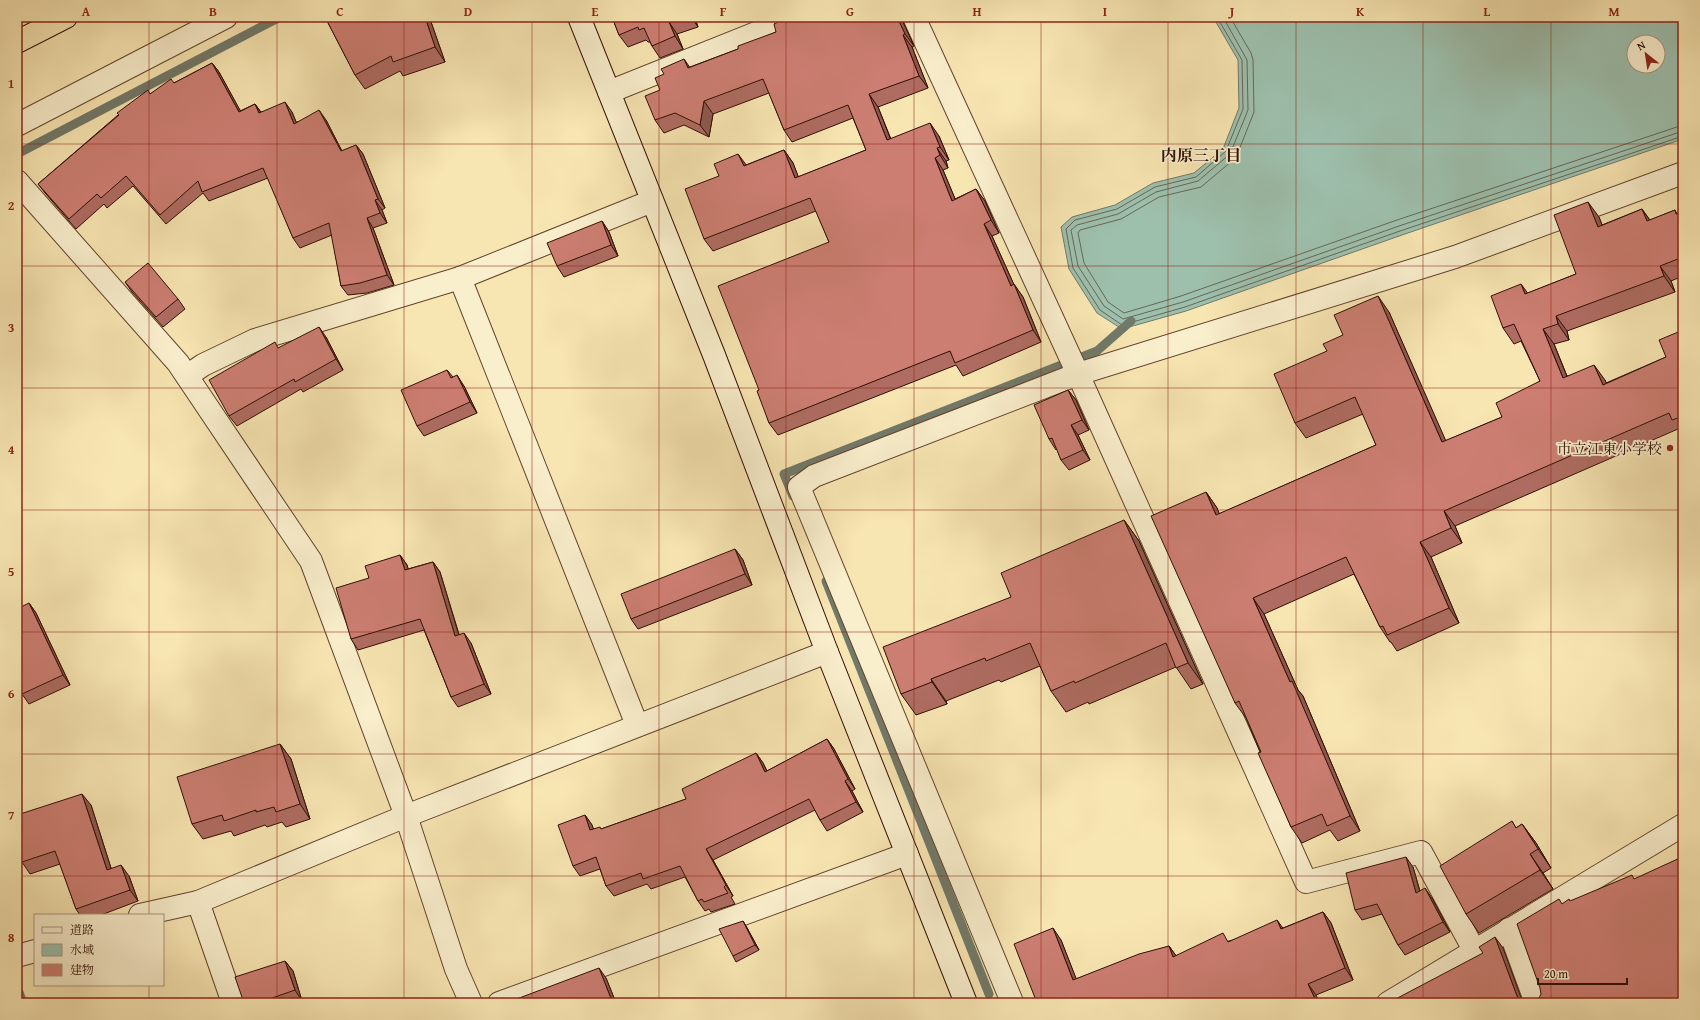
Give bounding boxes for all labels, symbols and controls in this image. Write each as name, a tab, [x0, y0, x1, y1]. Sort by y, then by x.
text: A	[82, 2, 91, 21]
text: B	[209, 2, 217, 21]
text: C	[336, 2, 344, 21]
text: D	[464, 2, 472, 21]
text: E	[592, 2, 599, 21]
text: F	[720, 2, 727, 21]
text: G	[846, 2, 854, 21]
text: H	[972, 2, 982, 21]
text: I	[1103, 2, 1107, 21]
text: J	[1228, 2, 1235, 21]
text: K	[1356, 2, 1365, 21]
text: L	[1484, 2, 1491, 21]
text: M	[1608, 2, 1620, 21]
north arrow	[1626, 34, 1666, 74]
text: N	[1634, 36, 1649, 54]
text: 1	[8, 74, 14, 93]
district label: 内原三丁目	[1161, 143, 1241, 167]
text: 2	[8, 196, 15, 215]
text: 3	[8, 318, 14, 337]
place label: 市立江東小学校	[1557, 438, 1662, 459]
text: 4	[8, 440, 15, 459]
marker: 市立江東小学校	[1665, 443, 1675, 453]
text: 5	[8, 562, 15, 581]
text: 6	[8, 684, 15, 703]
text: 7	[8, 806, 15, 825]
legend	[34, 914, 164, 986]
text: 道路	[70, 921, 94, 938]
text: 8	[8, 928, 15, 947]
text: 水域	[70, 941, 94, 958]
scale bar	[1538, 960, 1627, 986]
text: 建物	[70, 961, 94, 978]
text: 20 m	[1544, 965, 1568, 982]

